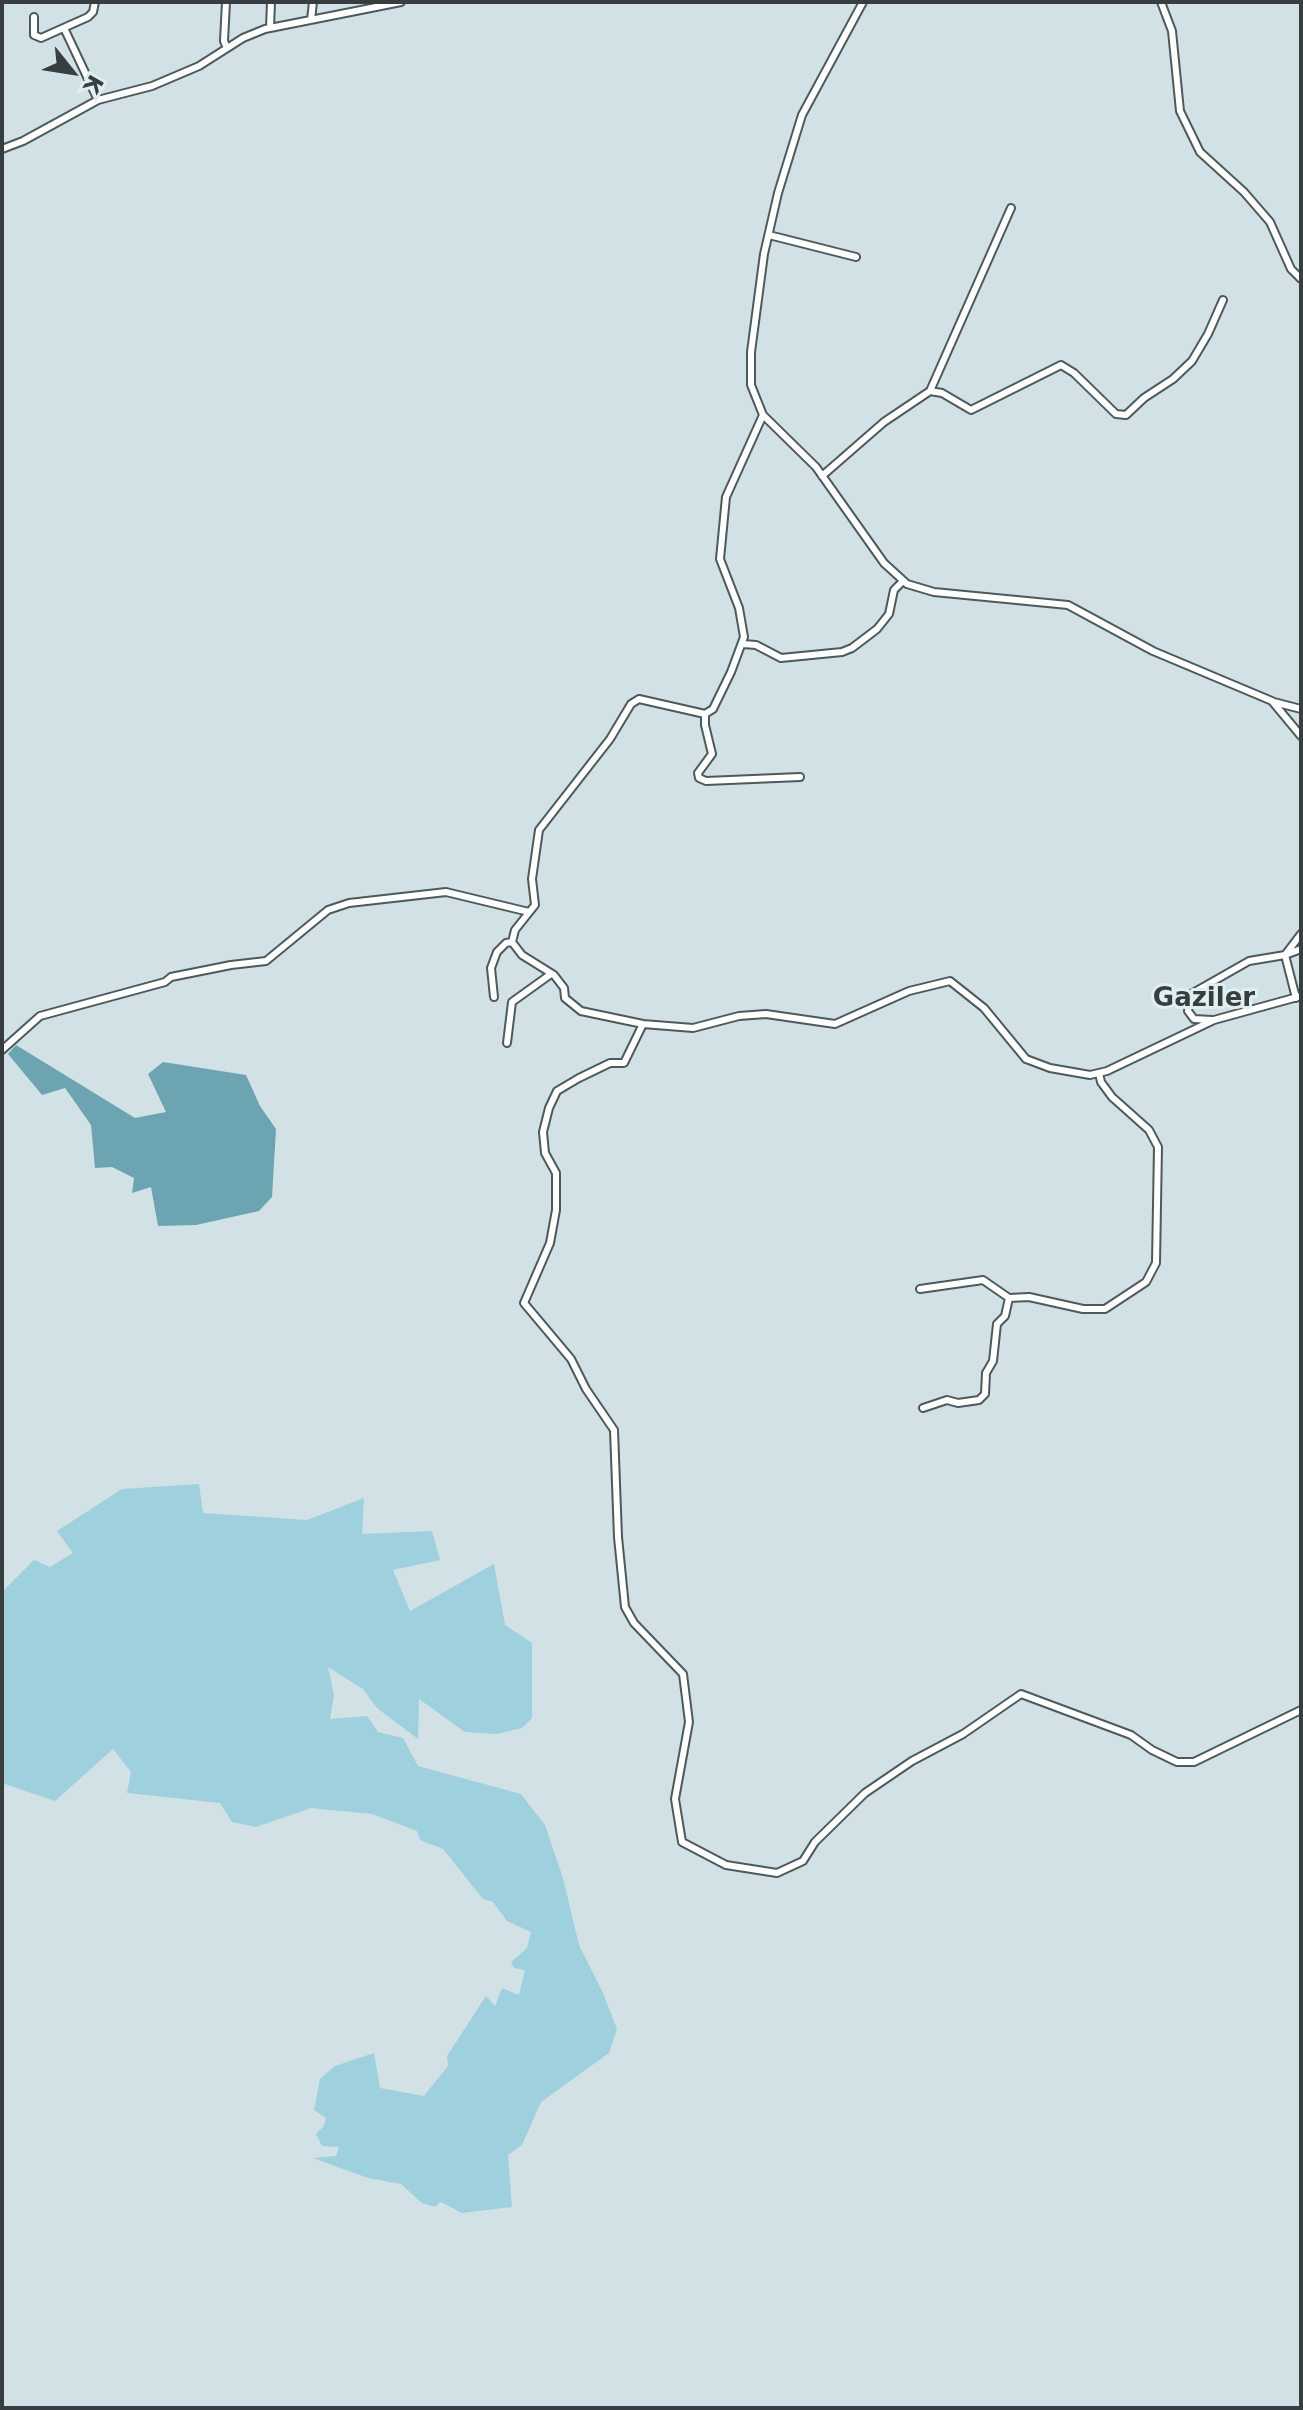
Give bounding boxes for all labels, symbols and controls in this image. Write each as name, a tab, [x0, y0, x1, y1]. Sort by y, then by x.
north arrow	[32, 32, 112, 112]
text: K	[78, 71, 108, 98]
district label: Gaziler	[1153, 983, 1255, 1015]

